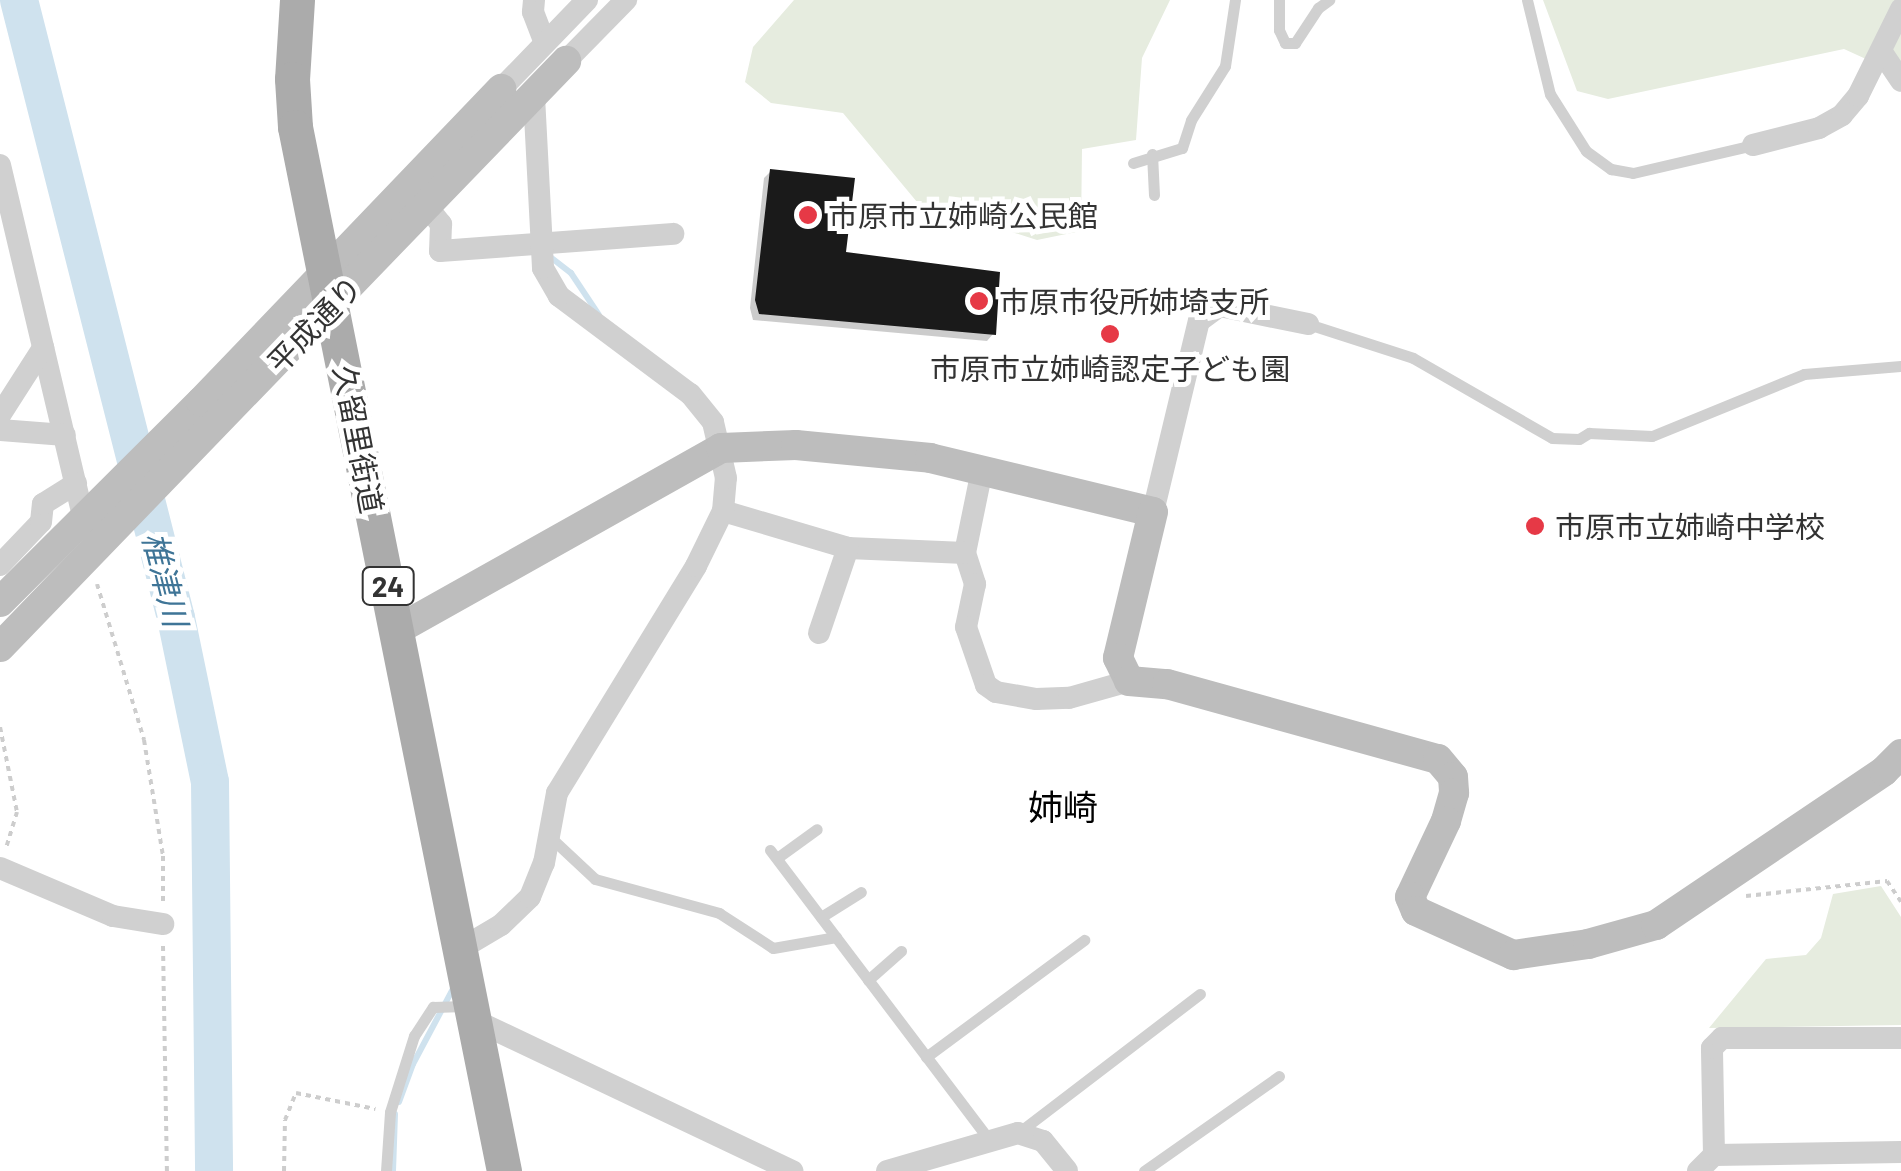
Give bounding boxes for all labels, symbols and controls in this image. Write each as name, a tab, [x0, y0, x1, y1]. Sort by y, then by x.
place label: 市原市立姉崎公民館	[828, 197, 1098, 233]
marker: 市原市立姉崎公民館	[797, 204, 819, 226]
street label: 平成通り	[259, 268, 369, 380]
place label: 市原市役所姉埼支所	[999, 283, 1269, 319]
marker: 市原市役所姉埼支所	[968, 290, 990, 312]
marker: 市原市立姉崎認定子ども園	[1099, 323, 1121, 345]
place label: 市原市立姉崎認定子ども園	[930, 350, 1290, 386]
street label: 久留里街道	[327, 362, 391, 516]
place label: 市原市立姉崎中学校	[1555, 508, 1825, 544]
marker: 市原市立姉崎中学校	[1524, 515, 1546, 537]
water label: 椎津川	[136, 528, 196, 630]
road number: 24	[360, 563, 416, 609]
district label: 姉崎	[1028, 785, 1098, 827]

